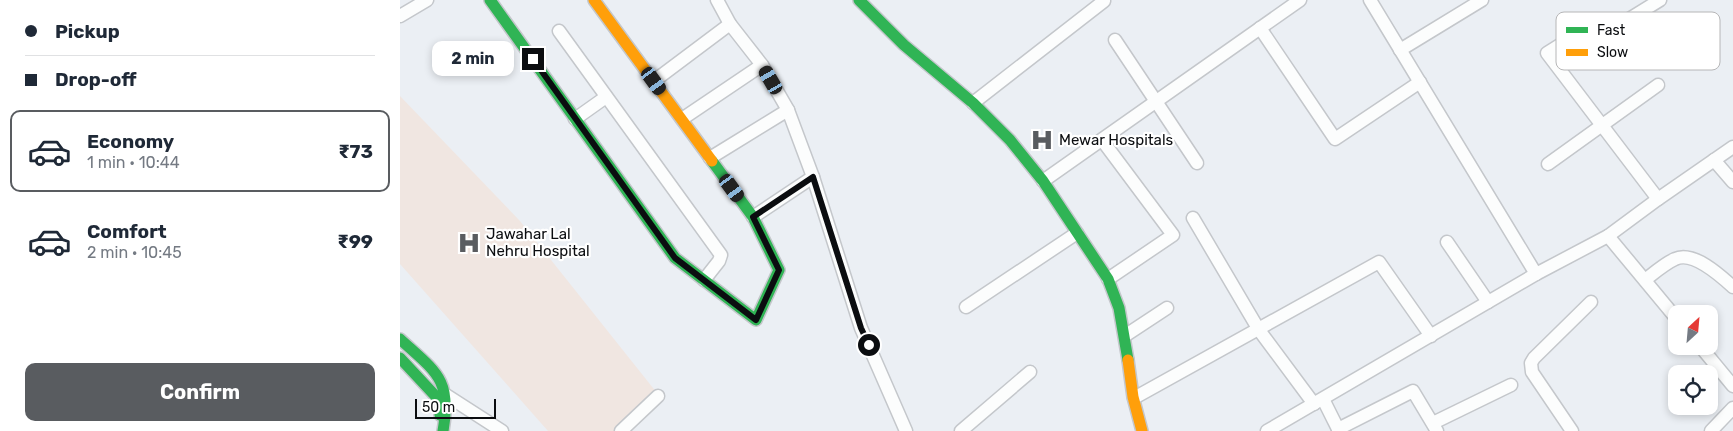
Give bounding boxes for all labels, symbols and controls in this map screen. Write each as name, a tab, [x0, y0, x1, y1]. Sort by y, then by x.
legend	[1556, 12, 1720, 70]
text: Pickup	[55, 20, 120, 43]
text: Fast	[1597, 22, 1626, 39]
callout: 2 min	[433, 42, 516, 76]
text: Slow	[1597, 44, 1628, 61]
route end	[522, 48, 544, 70]
text: 2 min	[451, 49, 495, 68]
car	[757, 63, 784, 97]
car	[639, 64, 668, 98]
text: Drop-off	[55, 68, 137, 91]
hospital icon: Mewar Hospitals	[1029, 127, 1055, 153]
icon: car	[27, 129, 72, 174]
text: Economy	[87, 130, 174, 153]
place label: Mewar Hospitals	[1059, 131, 1174, 149]
text: ₹73	[338, 140, 373, 163]
text: 1 min · 10:44	[87, 153, 180, 172]
car	[717, 171, 746, 205]
icon: car	[27, 219, 72, 264]
text: Comfort	[87, 220, 167, 243]
place label: Jawahar Lal Nehru Hospital	[486, 225, 590, 260]
text: ₹99	[337, 230, 373, 253]
hospital icon: Jawahar Lal Nehru Hospital	[456, 230, 482, 256]
text: 2 min · 10:45	[87, 243, 182, 262]
north arrow	[1668, 305, 1718, 355]
map controls	[1668, 305, 1718, 415]
route start	[858, 334, 880, 356]
button: Confirm	[25, 363, 375, 421]
button: locate	[1668, 365, 1718, 415]
scale bar	[415, 396, 496, 419]
text: 50 m	[422, 399, 455, 416]

